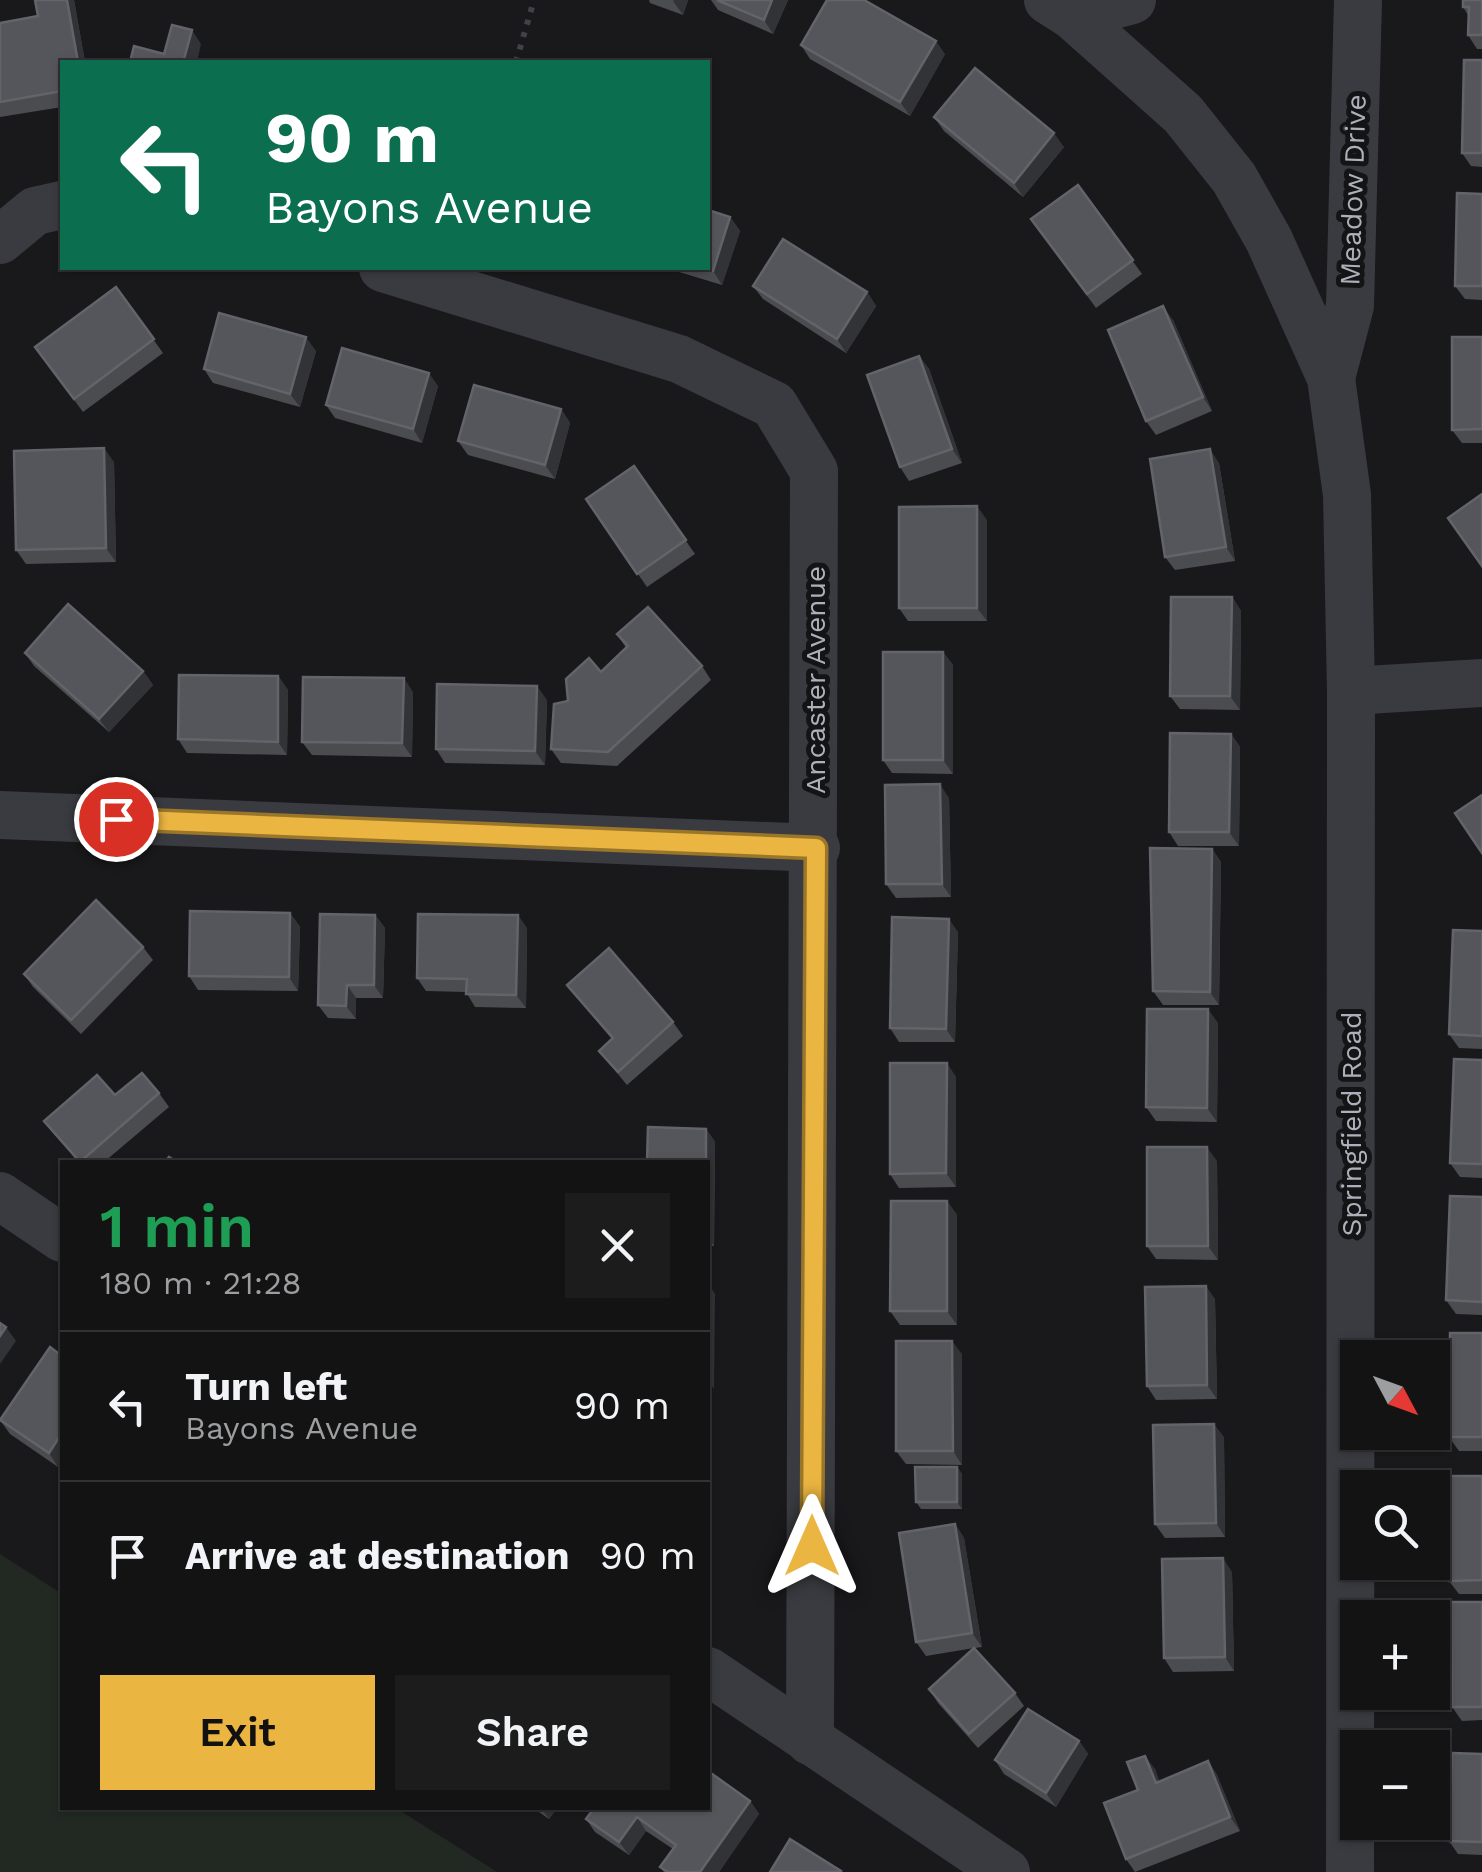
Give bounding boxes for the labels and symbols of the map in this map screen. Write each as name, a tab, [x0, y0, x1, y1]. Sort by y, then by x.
street label: Meadow Drive	[1333, 94, 1373, 286]
street label: Ancaster Avenue	[799, 566, 832, 794]
pin	[74, 777, 159, 862]
street label: Springfield Road	[1335, 1011, 1368, 1237]
north arrow	[1340, 1340, 1450, 1450]
position arrow	[760, 1494, 864, 1598]

